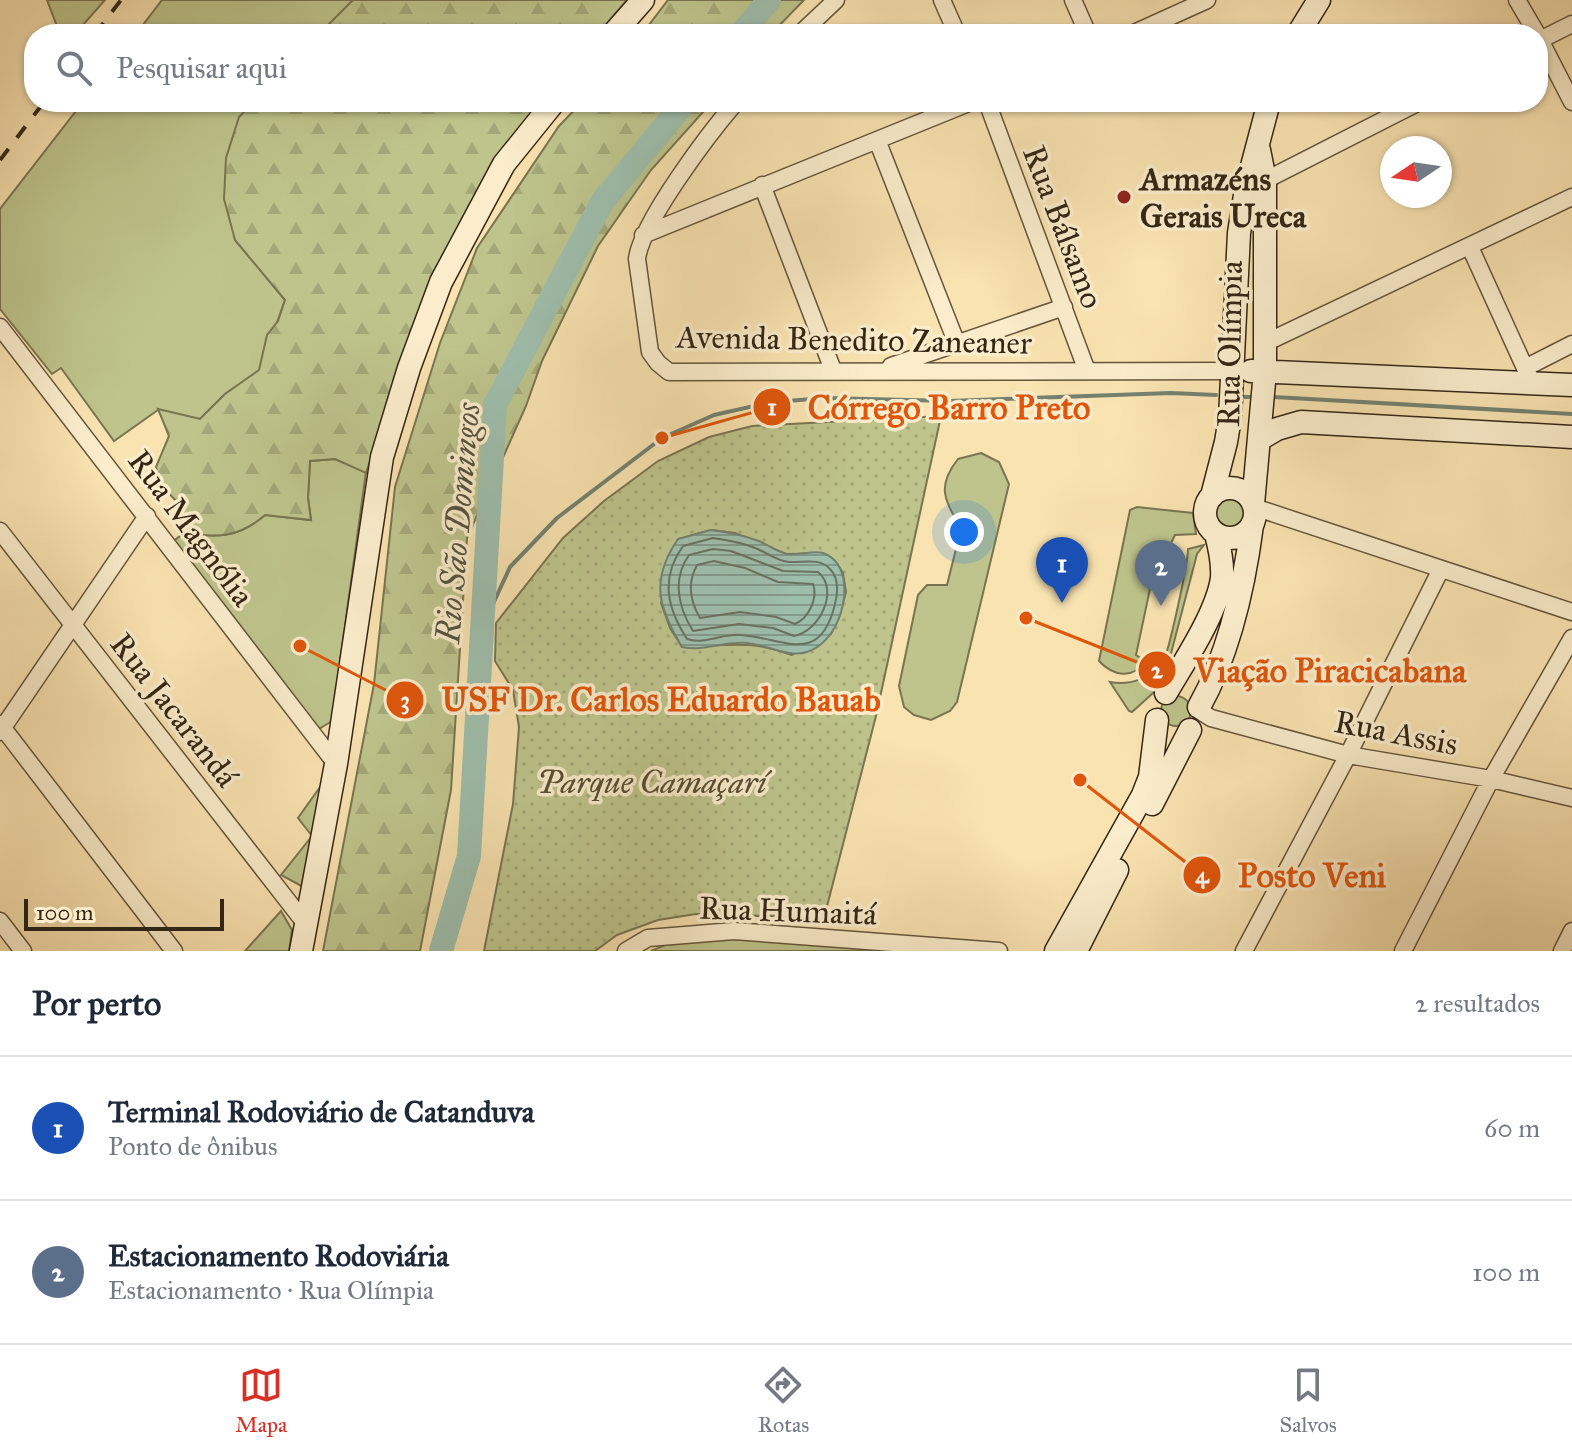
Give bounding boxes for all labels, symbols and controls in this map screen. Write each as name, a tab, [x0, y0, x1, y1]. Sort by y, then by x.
search box	[24, 24, 1548, 112]
icon: search	[52, 46, 96, 90]
text: Pesquisar aqui	[116, 50, 287, 86]
north arrow	[1380, 136, 1452, 208]
street label: Rua Bálsamo	[1014, 140, 1112, 314]
place label: Armazéns Gerais Ureca	[1138, 160, 1308, 236]
marker: Armazéns Gerais Ureca	[1115, 188, 1133, 206]
street label: Rua Olímpia	[1209, 260, 1251, 428]
street label: Avenida Benedito Zaneaner	[674, 317, 1032, 363]
callout: Córrego Barro Preto	[752, 378, 1106, 436]
text: Córrego Barro Preto	[808, 387, 1090, 428]
text: 1	[767, 392, 777, 422]
water label: Rio São Domingos	[427, 400, 489, 646]
street label: Rua Magnólia	[120, 442, 263, 614]
your location	[944, 512, 984, 552]
pin: 1	[1036, 537, 1088, 603]
pin: 2	[1135, 540, 1187, 606]
street label: Rua Jacarandá	[102, 625, 247, 795]
callout: Viação Piracicabana	[1137, 641, 1482, 699]
text: Viação Piracicabana	[1193, 650, 1467, 692]
text: 2	[1151, 655, 1164, 685]
callout: USF Dr. Carlos Eduardo Bauab	[385, 671, 897, 729]
text: USF Dr. Carlos Eduardo Bauab	[441, 679, 881, 720]
text: 3	[400, 685, 410, 715]
street label: Rua Assis	[1331, 702, 1461, 764]
park label: Parque Camaçarí	[537, 763, 772, 802]
callout: Posto Veni	[1182, 846, 1402, 904]
text: Posto Veni	[1238, 855, 1387, 896]
text: 4	[1195, 860, 1210, 890]
street label: Rua Humaitá	[698, 888, 878, 934]
scale bar	[24, 895, 224, 931]
text: 100 m	[36, 899, 93, 926]
text: Por perto	[32, 983, 161, 1024]
text: 2 resultados	[1415, 987, 1540, 1019]
text: Terminal Rodoviário de Catanduva	[108, 1094, 534, 1130]
text: 1	[53, 1112, 63, 1144]
text: 60 m	[1484, 1112, 1540, 1144]
text: Ponto de ônibus	[108, 1130, 277, 1162]
text: Estacionamento Rodoviária	[108, 1238, 449, 1274]
text: 2	[52, 1256, 64, 1288]
text: 100 m	[1472, 1256, 1540, 1288]
text: Estacionamento · Rua Olímpia	[108, 1274, 434, 1306]
tab: Mapa	[235, 1363, 287, 1438]
tab: Rotas	[758, 1363, 809, 1438]
tab: Salvos	[1280, 1363, 1337, 1438]

